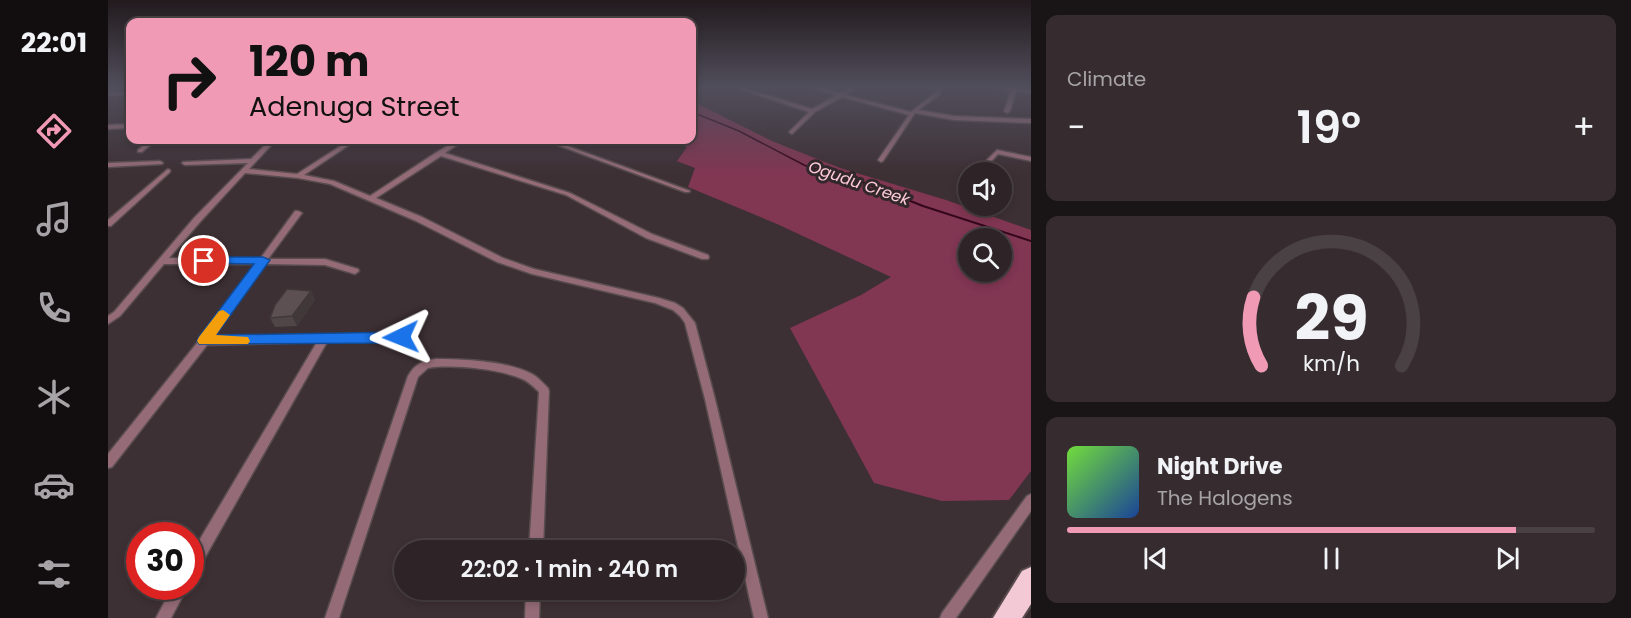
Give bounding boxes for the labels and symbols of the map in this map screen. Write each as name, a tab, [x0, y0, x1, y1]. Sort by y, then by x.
water label: Ogudu Creek	[805, 155, 914, 211]
pin	[178, 235, 229, 286]
position arrow	[369, 305, 433, 369]
speed limit sign: 30	[126, 522, 204, 600]

